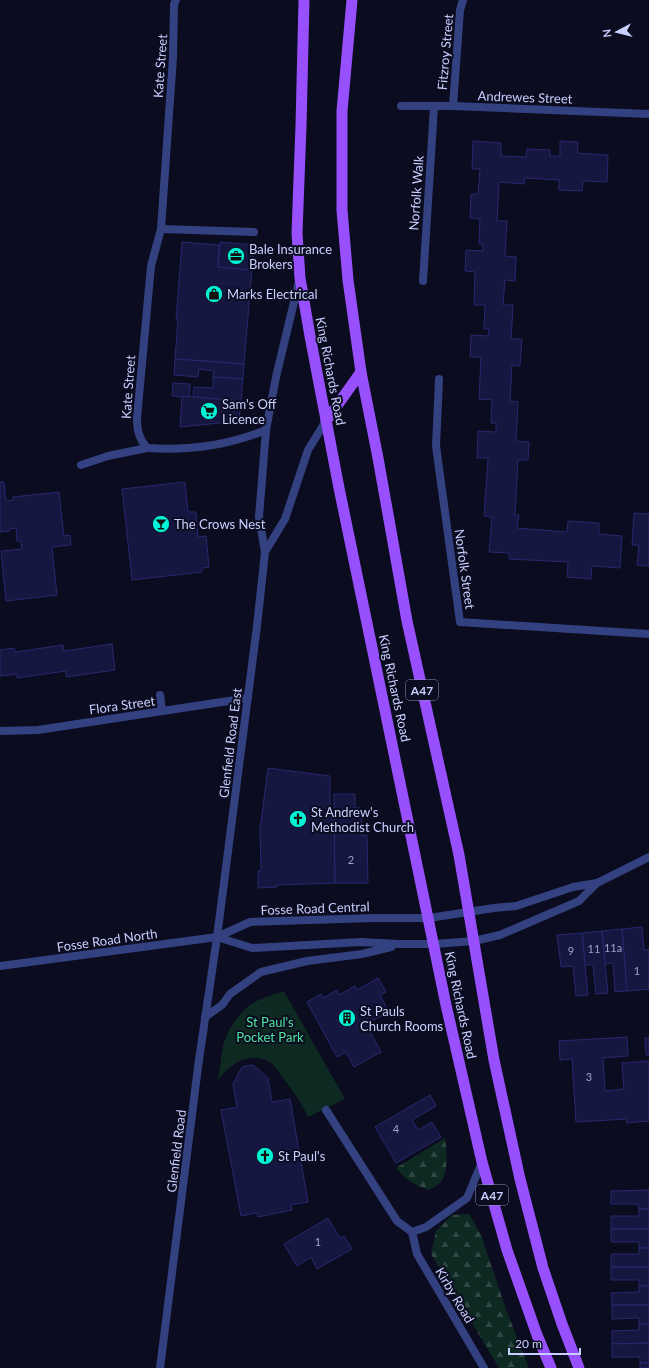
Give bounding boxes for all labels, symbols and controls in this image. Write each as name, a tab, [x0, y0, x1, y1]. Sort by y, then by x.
north arrow	[597, 12, 637, 52]
street label: Fitzroy Street	[434, 13, 456, 91]
text: N	[600, 28, 614, 38]
street label: Kate Street	[150, 33, 170, 98]
street label: Andrewes Street	[477, 87, 573, 107]
street label: Norfolk Walk	[405, 155, 427, 231]
place label: Bale Insurance Brokers	[249, 241, 332, 272]
office icon: Bale Insurance Brokers	[226, 246, 246, 266]
shop icon: Marks Electrical	[204, 284, 224, 304]
place label: Marks Electrical	[227, 286, 317, 302]
street label: King Richards Road	[313, 316, 349, 426]
street label: Kate Street	[118, 354, 138, 419]
place label: Sam's Off Licence	[222, 396, 277, 427]
supermarket icon: Sam's Off Licence	[199, 401, 219, 421]
bar icon: The Crows Nest	[151, 514, 171, 534]
place label: The Crows Nest	[174, 516, 266, 532]
street label: Norfolk Street	[451, 528, 479, 610]
street label: King Richards Road	[376, 633, 414, 743]
road number: A47	[406, 680, 438, 700]
street label: Glenfield Road East	[215, 687, 245, 799]
street label: Flora Street	[88, 692, 156, 718]
place label: St Andrew's Methodist Church	[311, 804, 414, 835]
church icon: St Andrew's Methodist Church	[288, 809, 308, 829]
house number: 2	[348, 853, 354, 866]
street label: Fosse Road Central	[260, 898, 370, 918]
street label: Fosse Road North	[56, 925, 158, 955]
house number: 11a	[604, 941, 622, 954]
house number: 11	[588, 942, 600, 955]
house number: 9	[568, 944, 574, 957]
street label: King Richards Road	[442, 950, 480, 1060]
house number: 1	[634, 964, 640, 977]
place label: St Pauls Church Rooms	[360, 1003, 444, 1034]
building icon: St Pauls Church Rooms	[337, 1008, 357, 1028]
park label: St Paul's Pocket Park	[236, 1014, 304, 1045]
house number: 3	[586, 1070, 592, 1083]
street label: Glenfield Road	[163, 1109, 189, 1193]
house number: 4	[393, 1122, 400, 1135]
church icon: St Paul's	[255, 1146, 275, 1166]
place label: St Paul's	[278, 1148, 326, 1164]
road number: A47	[476, 1185, 508, 1205]
house number: 1	[315, 1235, 321, 1248]
street label: Kirby Road	[432, 1264, 478, 1326]
scale bar	[509, 1330, 580, 1356]
text: 20 m	[515, 1336, 542, 1351]

